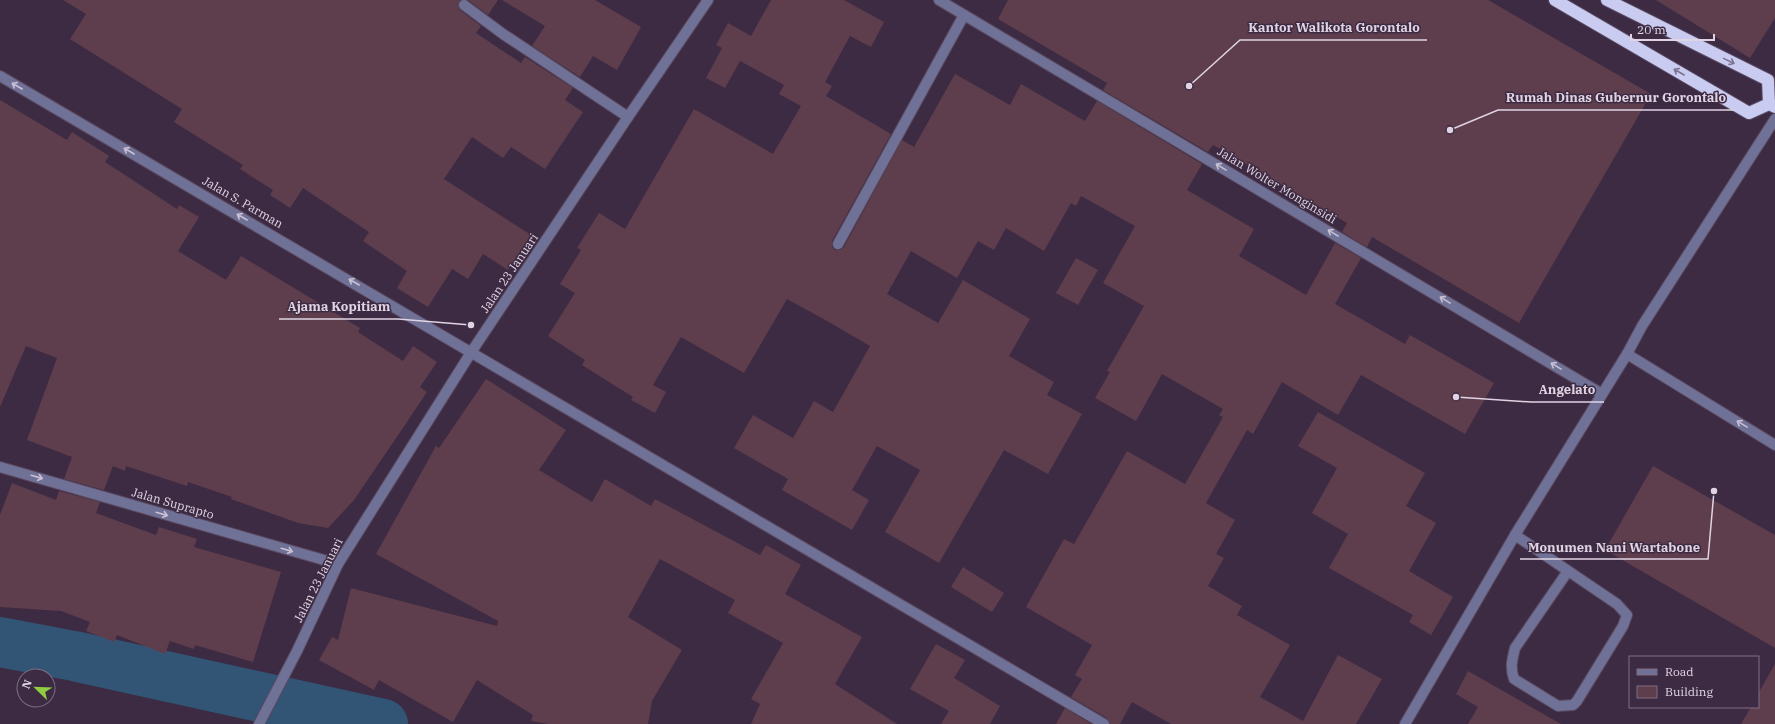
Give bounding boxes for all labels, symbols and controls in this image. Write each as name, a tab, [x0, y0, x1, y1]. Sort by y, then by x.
callout: Kantor Walikota Gorontalo	[1240, 15, 1427, 40]
scale bar	[1631, 16, 1714, 42]
text: Kantor Walikota Gorontalo	[1248, 19, 1420, 36]
text: 20 m	[1637, 22, 1666, 37]
one-way arrow	[1723, 58, 1735, 65]
one-way arrow	[1673, 68, 1685, 76]
one-way arrow	[11, 81, 23, 89]
callout: Rumah Dinas Gubernur Gorontalo	[1498, 85, 1734, 110]
text: Rumah Dinas Gubernur Gorontalo	[1506, 89, 1727, 106]
street label: Jalan Wolter Monginsidi	[1215, 143, 1339, 227]
one-way arrow	[123, 147, 135, 155]
one-way arrow	[1215, 163, 1227, 171]
street label: Jalan S. Parman	[200, 173, 286, 231]
one-way arrow	[236, 212, 248, 220]
one-way arrow	[1327, 229, 1339, 237]
street label: Jalan 23 Januari	[477, 230, 541, 316]
one-way arrow	[348, 278, 360, 286]
callout: Ajama Kopitiam	[279, 294, 398, 319]
one-way arrow	[1439, 295, 1451, 303]
text: Ajama Kopitiam	[288, 298, 391, 315]
one-way arrow	[1551, 362, 1562, 370]
callout: Angelato	[1531, 377, 1604, 402]
text: Angelato	[1539, 381, 1596, 398]
one-way arrow	[1736, 420, 1748, 428]
one-way arrow	[31, 474, 44, 482]
street label: Jalan Suprapto	[130, 484, 216, 522]
one-way arrow	[156, 510, 169, 518]
callout: Monumen Nani Wartabone	[1520, 534, 1708, 559]
street label: Jalan 23 Januari	[290, 535, 346, 625]
text: Monumen Nani Wartabone	[1528, 539, 1700, 556]
one-way arrow	[281, 546, 294, 554]
legend	[1629, 656, 1759, 708]
text: Road	[1665, 664, 1694, 679]
north arrow	[16, 668, 56, 708]
text: N	[19, 677, 35, 691]
text: Building	[1665, 684, 1713, 699]

